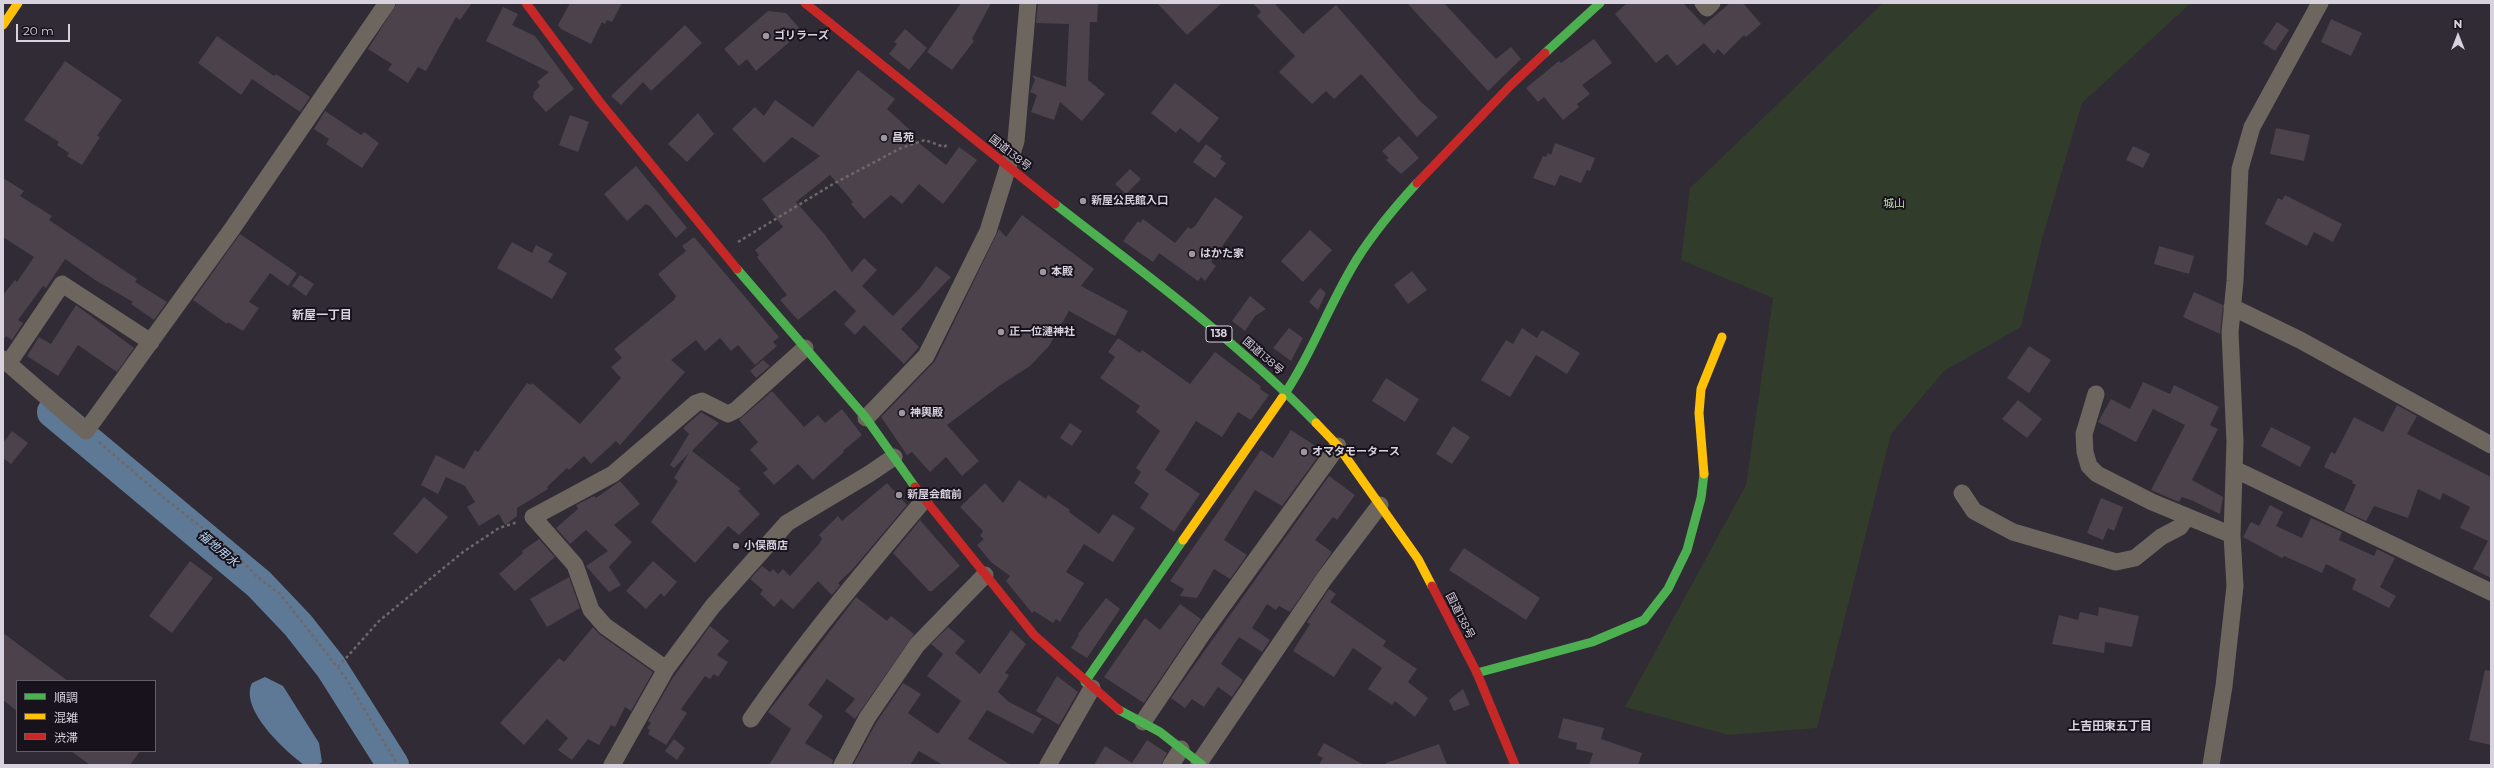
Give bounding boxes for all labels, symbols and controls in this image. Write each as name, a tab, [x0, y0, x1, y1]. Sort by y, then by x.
scale bar	[18, 16, 72, 42]
north arrow	[2438, 16, 2478, 56]
text: N	[2454, 17, 2462, 31]
text: 20 m	[23, 23, 54, 38]
place label: ゴリラーズ	[774, 29, 829, 43]
marker: ゴリラーズ	[761, 31, 771, 41]
place label: 昌苑	[892, 131, 914, 145]
street label: 国道138号	[986, 132, 1034, 174]
marker: 昌苑	[879, 133, 889, 143]
place label: 新屋公民館入口	[1091, 194, 1168, 208]
marker: 新屋公民館入口	[1078, 196, 1088, 206]
park label: 城山	[1883, 197, 1905, 211]
place label: はかた家	[1200, 247, 1244, 261]
marker: はかた家	[1187, 249, 1197, 259]
place label: 本殿	[1051, 265, 1073, 279]
marker: 本殿	[1038, 267, 1048, 277]
district label: 新屋一丁目	[292, 308, 352, 322]
place label: 正一位漣神社	[1009, 325, 1075, 339]
road number: 138	[1206, 326, 1232, 342]
marker: 正一位漣神社	[996, 327, 1006, 337]
street label: 国道138号	[1240, 335, 1286, 377]
place label: 神輿殿	[910, 406, 943, 420]
marker: 神輿殿	[897, 408, 907, 418]
place label: オマタモータース	[1312, 445, 1400, 459]
marker: オマタモータース	[1299, 447, 1309, 457]
place label: 新屋会館前	[907, 488, 962, 502]
marker: 新屋会館前	[894, 490, 904, 500]
water label: 福地用水	[195, 528, 241, 570]
place label: 小俣商店	[744, 539, 788, 553]
marker: 小俣商店	[731, 541, 741, 551]
street label: 国道138号	[1443, 591, 1477, 641]
legend	[16, 680, 156, 752]
text: 順調	[54, 690, 78, 705]
text: 混雑	[54, 710, 78, 725]
district label: 上吉田東五丁目	[2068, 719, 2152, 733]
text: 渋滞	[54, 730, 78, 745]

